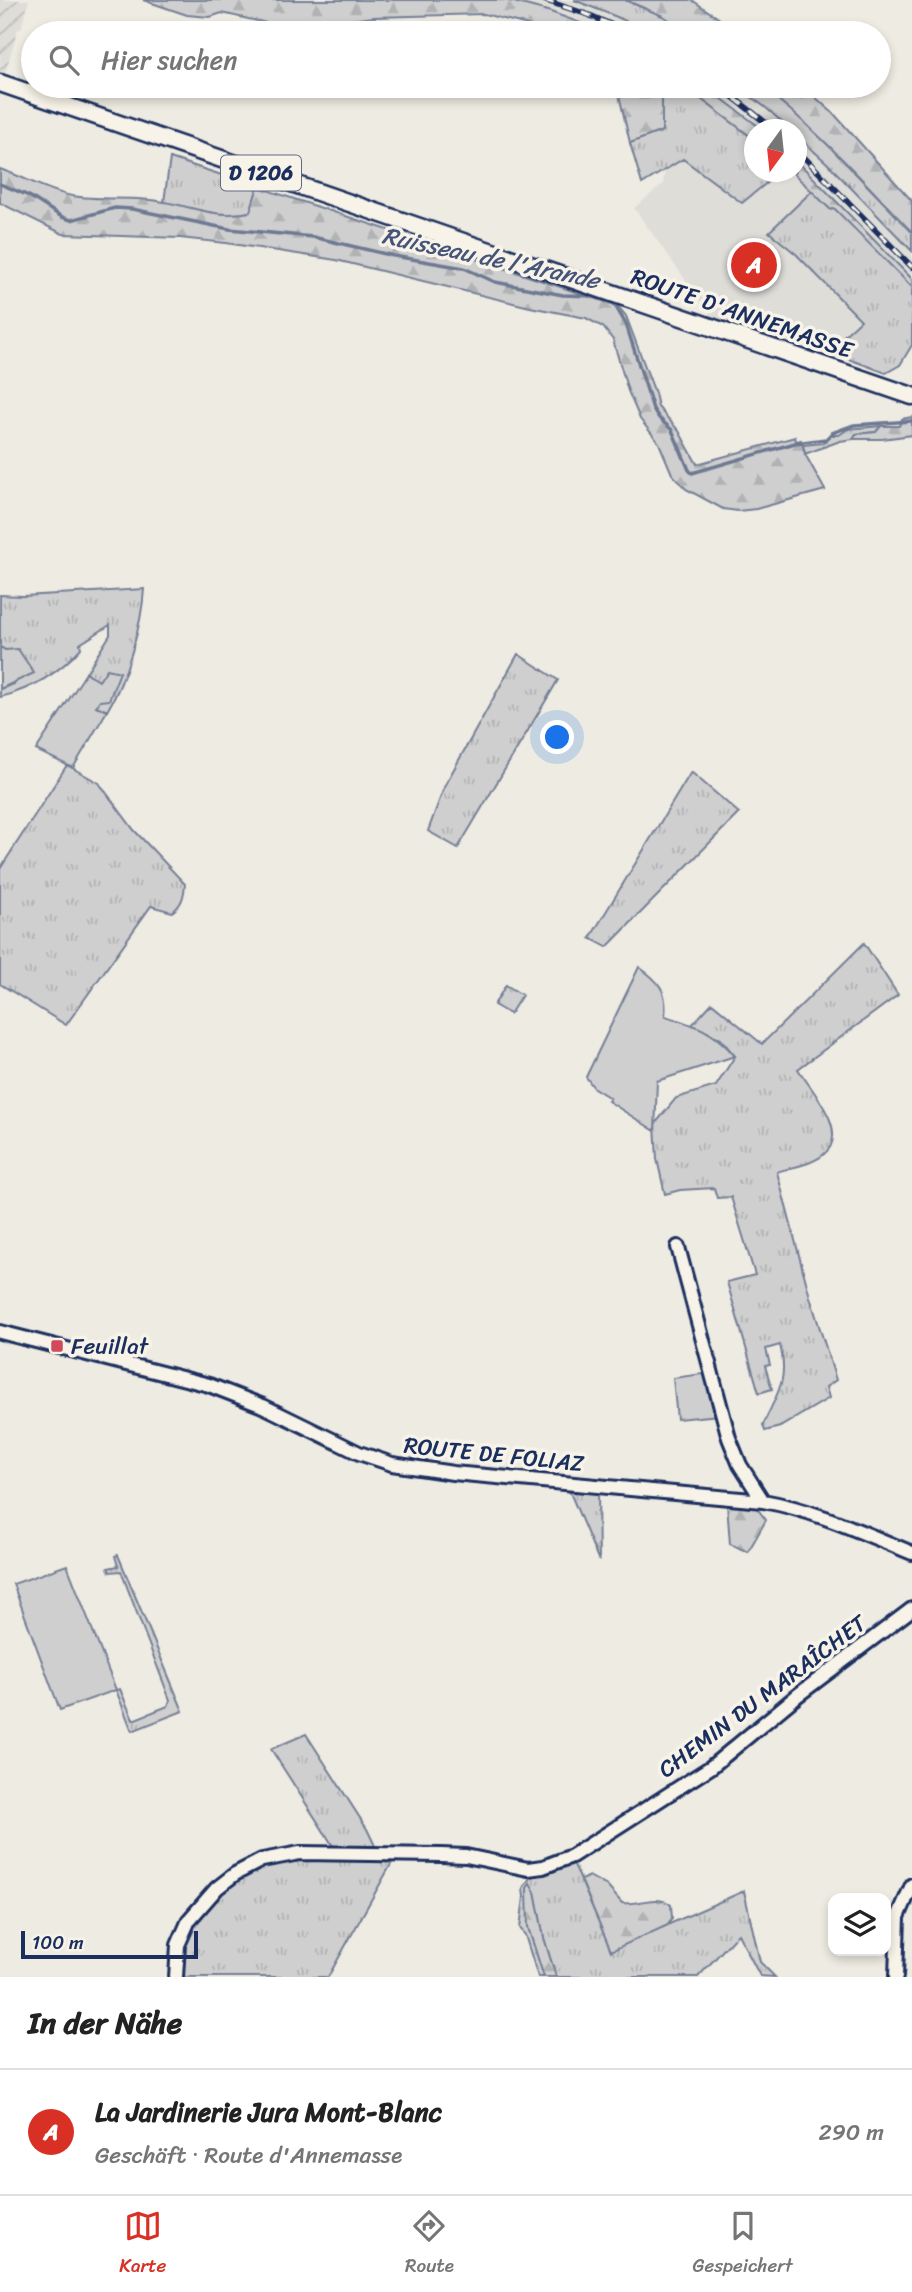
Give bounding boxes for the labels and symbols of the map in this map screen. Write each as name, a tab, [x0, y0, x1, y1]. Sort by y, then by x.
north arrow	[744, 119, 807, 182]
road number: D 1206	[221, 156, 301, 190]
water label: Ruisseau de l'Arande	[379, 215, 606, 302]
pin: A	[731, 239, 777, 291]
street label: ROUTE D'ANNEMASSE	[628, 262, 856, 364]
your location	[540, 720, 574, 754]
place label: Feuillat	[71, 1326, 150, 1367]
marker: Feuillat	[49, 1338, 65, 1354]
street label: ROUTE DE FOLIAZ	[402, 1425, 587, 1484]
street label: CHEMIN DU MARAÎCHET	[649, 1603, 877, 1789]
scale bar	[21, 1928, 198, 1960]

